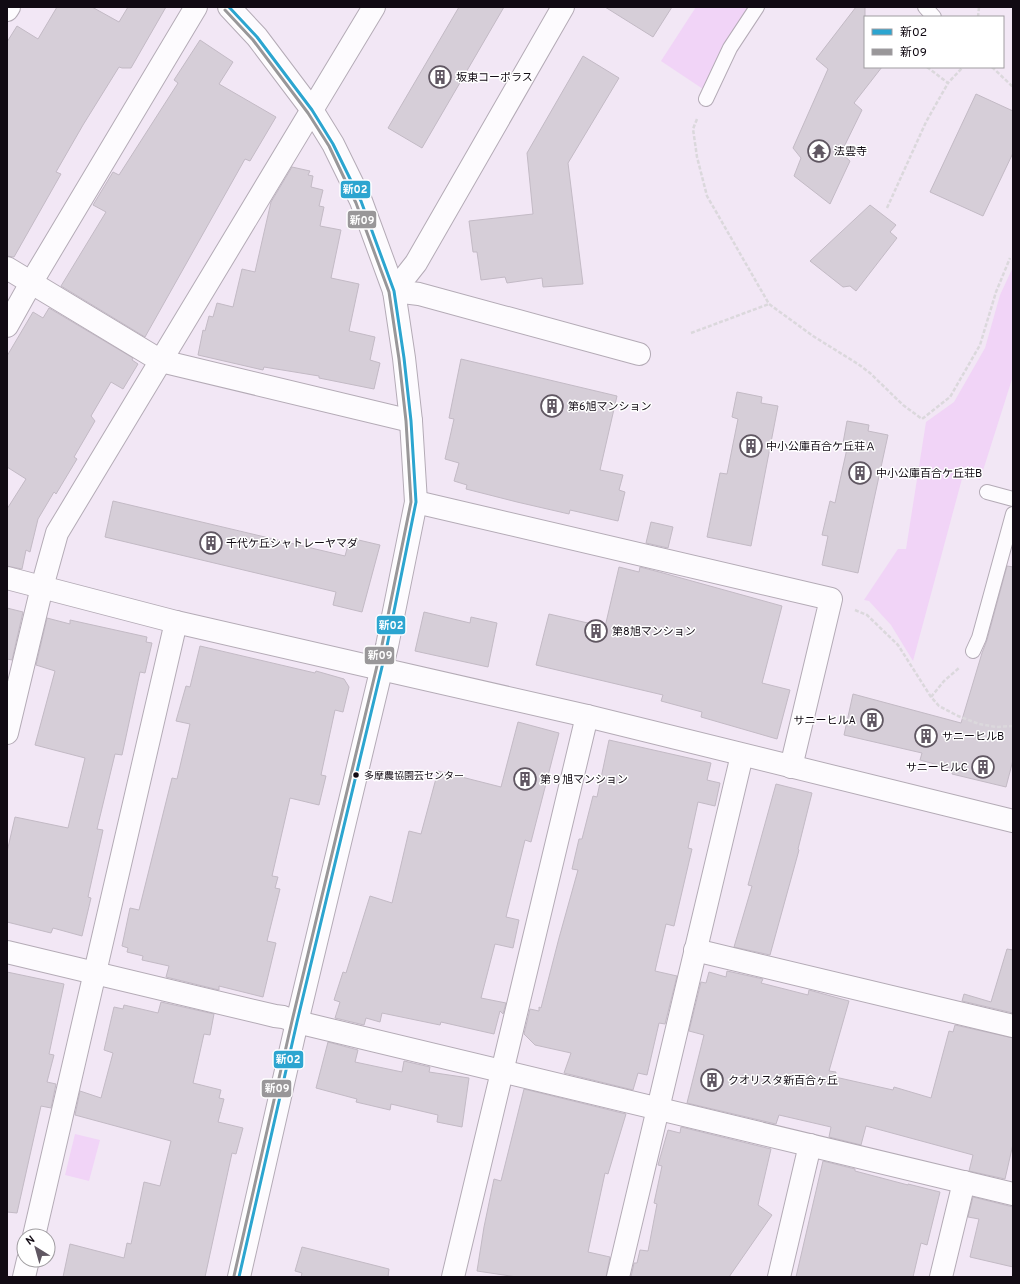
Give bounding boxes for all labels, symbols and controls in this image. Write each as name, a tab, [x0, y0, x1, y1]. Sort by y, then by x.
legend	[864, 16, 1004, 68]
text: 新02	[900, 25, 927, 41]
text: 新09	[900, 45, 927, 61]
building icon: 坂東コーポラス	[427, 64, 453, 90]
place label: 坂東コーポラス	[456, 71, 533, 85]
temple icon: 法雲寺	[806, 138, 832, 164]
place label: 法雲寺	[834, 145, 867, 159]
line badge: 新02	[340, 180, 371, 199]
text: 新02	[343, 183, 367, 197]
line badge: 新09	[347, 210, 377, 229]
text: 新09	[350, 214, 375, 228]
building icon: 第6旭マンション	[539, 393, 565, 419]
place label: 第6旭マンション	[568, 400, 652, 414]
building icon: 中小公庫百合ケ丘荘Ａ	[738, 433, 764, 459]
place label: 中小公庫百合ケ丘荘Ａ	[766, 440, 876, 454]
building icon: 中小公庫百合ケ丘荘B	[847, 460, 873, 486]
place label: 中小公庫百合ケ丘荘B	[876, 467, 982, 481]
building icon: 千代ケ丘シャトレーヤマダ	[198, 530, 224, 556]
place label: 千代ケ丘シャトレーヤマダ	[226, 537, 358, 551]
line badge: 新02	[376, 615, 406, 635]
building icon: 第8旭マンション	[583, 618, 609, 644]
text: 新02	[379, 619, 403, 633]
place label: 第8旭マンション	[612, 625, 696, 639]
line badge: 新09	[364, 646, 395, 665]
text: 新09	[368, 649, 393, 663]
building icon: サニーヒルA	[859, 707, 885, 733]
place label: サニーヒルA	[794, 714, 856, 728]
building icon: サニーヒルB	[913, 723, 939, 749]
place label: サニーヒルB	[942, 730, 1004, 744]
building icon: サニーヒルC	[970, 754, 996, 780]
place label: サニーヒルC	[906, 761, 968, 775]
building icon: 第９旭マンション	[512, 766, 538, 792]
marker: 多摩農協園芸センター	[351, 770, 361, 780]
place label: 多摩農協園芸センター	[364, 770, 464, 783]
place label: 第９旭マンション	[540, 773, 628, 787]
line badge: 新02	[273, 1050, 304, 1069]
text: 新02	[276, 1053, 300, 1067]
building icon: クオリスタ新百合ヶ丘	[699, 1067, 725, 1093]
place label: クオリスタ新百合ヶ丘	[728, 1074, 838, 1088]
line badge: 新09	[261, 1079, 292, 1098]
text: 新09	[265, 1082, 290, 1096]
north arrow	[16, 1228, 56, 1268]
text: N	[23, 1233, 38, 1249]

